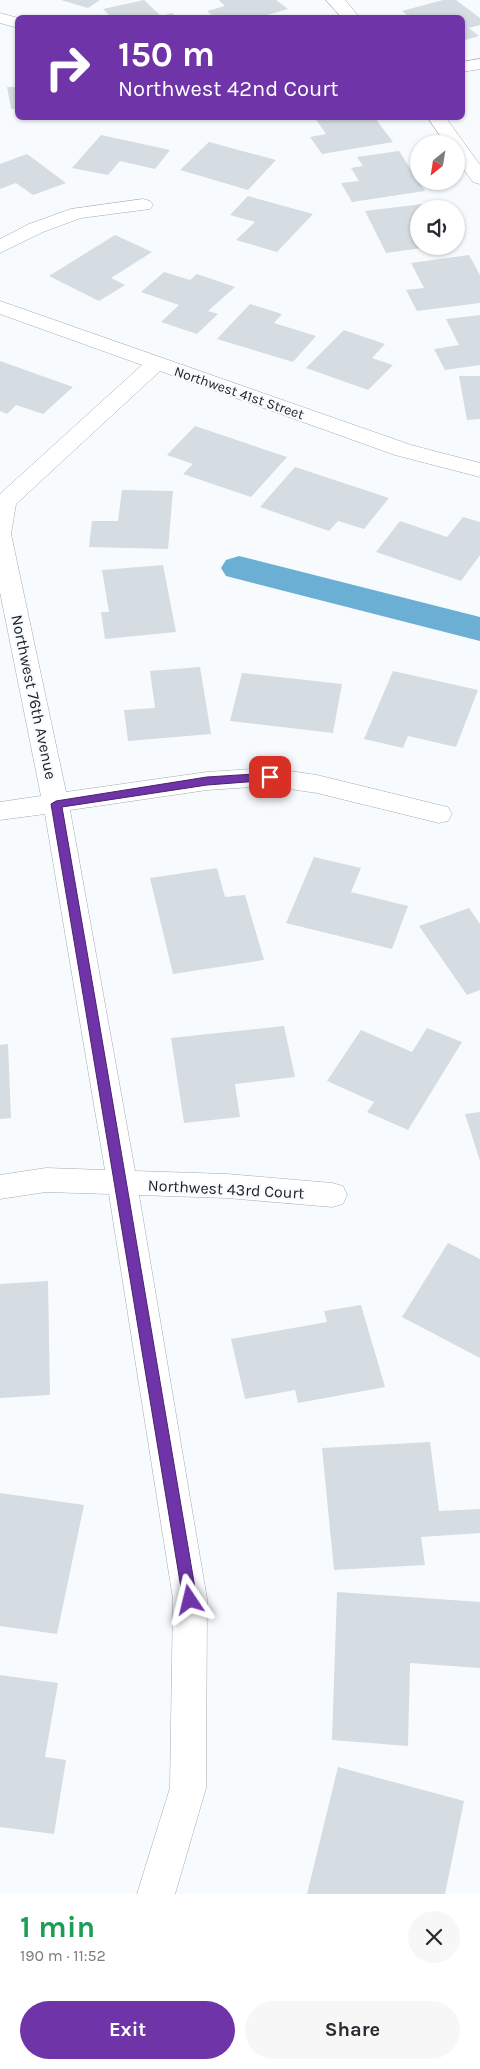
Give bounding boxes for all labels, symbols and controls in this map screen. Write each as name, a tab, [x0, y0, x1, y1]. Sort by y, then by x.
text: 150 m	[118, 34, 215, 75]
icon: right	[35, 35, 100, 100]
text: Northwest 42nd Court	[118, 76, 339, 102]
north arrow	[410, 135, 465, 190]
map controls	[410, 135, 465, 255]
button: sound	[410, 200, 465, 255]
street label: Northwest 41st Street	[172, 363, 306, 423]
street label: Northwest 76th Avenue	[7, 613, 61, 781]
pin	[249, 756, 291, 798]
icon: arrive	[256, 763, 284, 791]
street label: Northwest 43rd Court	[147, 1175, 305, 1203]
position arrow	[163, 1573, 215, 1625]
text: 1 min	[20, 1909, 95, 1945]
button: close	[408, 1911, 460, 1963]
text: 190 m · 11:52	[20, 1946, 106, 1965]
button: Exit	[20, 2001, 235, 2059]
button: Share	[245, 2001, 460, 2059]

